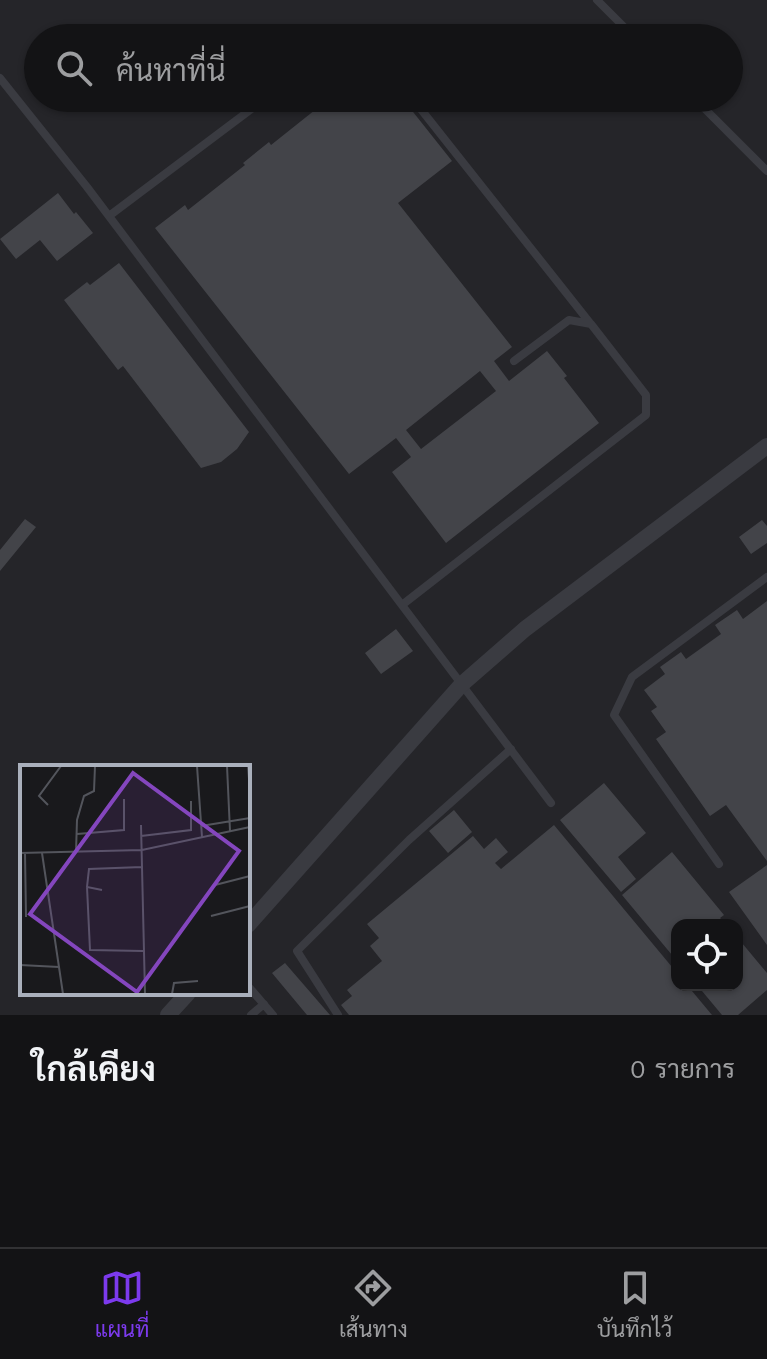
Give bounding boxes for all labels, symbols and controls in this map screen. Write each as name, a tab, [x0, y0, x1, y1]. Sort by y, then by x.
search box	[24, 24, 743, 112]
icon: search	[52, 46, 96, 90]
text: ค้นหาที่นี่	[116, 53, 226, 88]
inset map	[20, 765, 250, 995]
map controls	[671, 919, 743, 991]
button: locate	[671, 919, 743, 991]
text: ใกล้เคียง	[32, 1049, 156, 1089]
text: 0 รายการ	[630, 1054, 735, 1084]
tab: แผนที่	[95, 1266, 150, 1342]
tab: เส้นทาง	[339, 1266, 408, 1342]
tab: บันทึกไว้	[597, 1266, 672, 1342]

